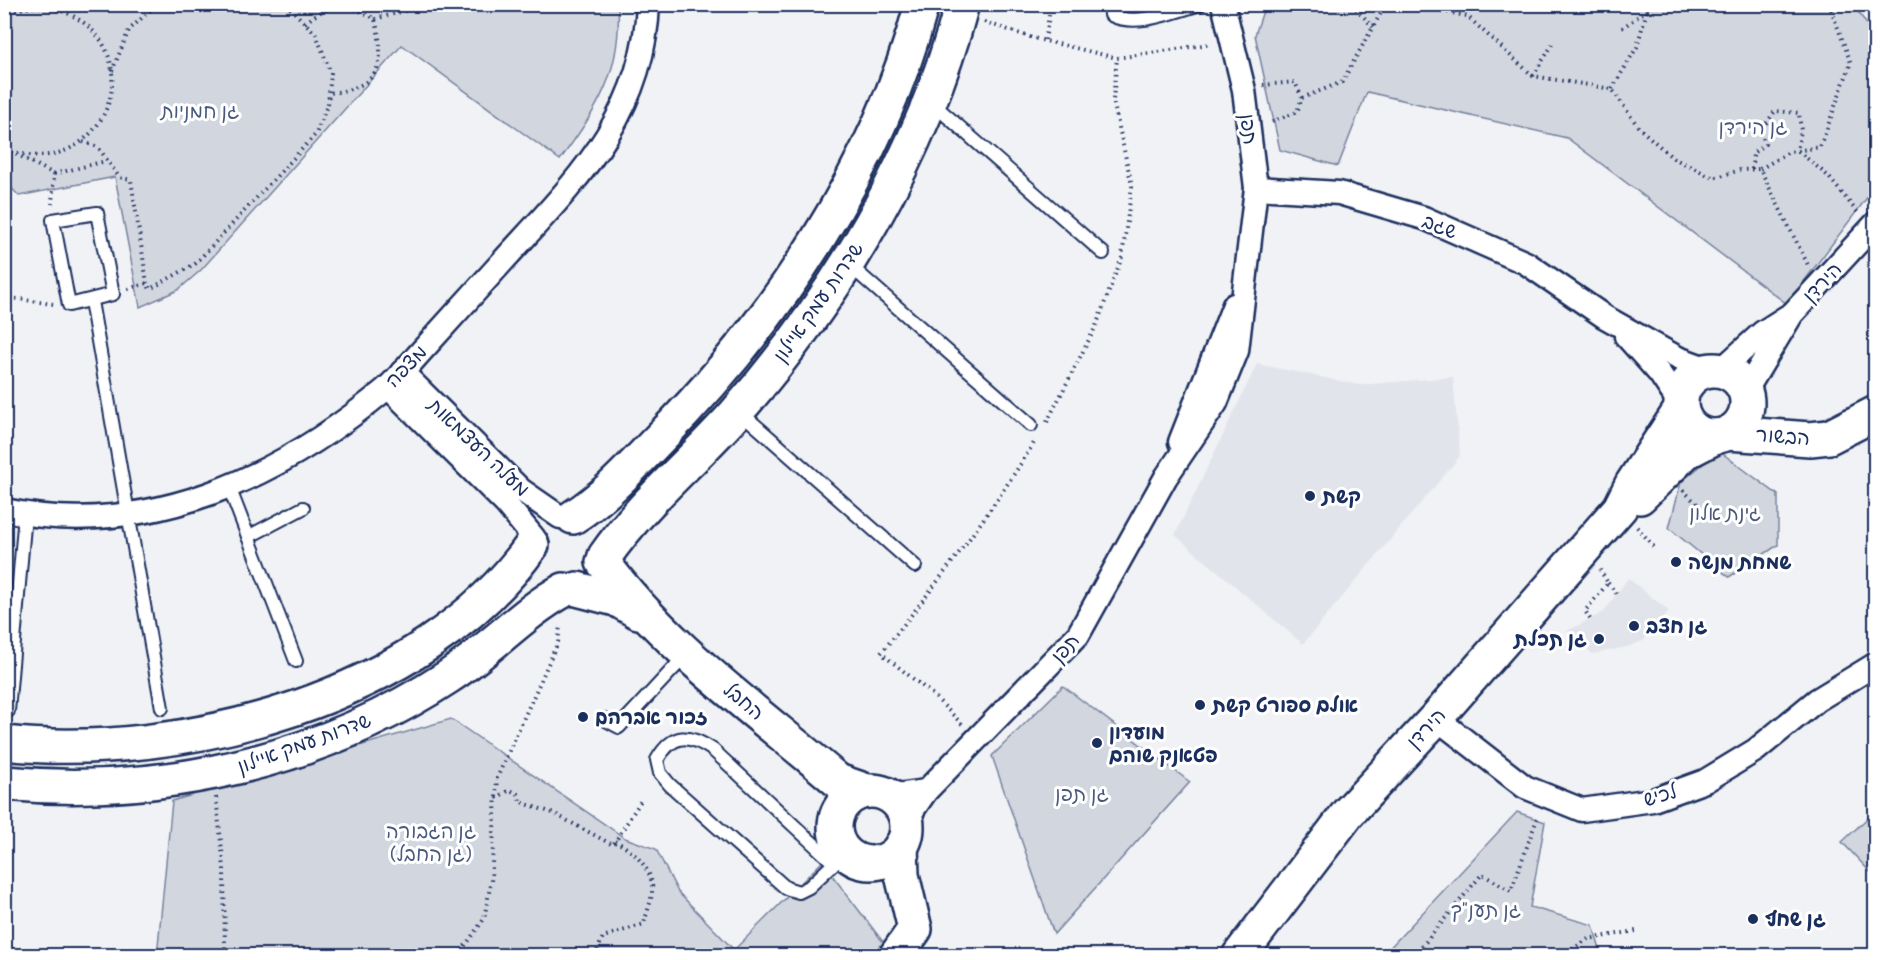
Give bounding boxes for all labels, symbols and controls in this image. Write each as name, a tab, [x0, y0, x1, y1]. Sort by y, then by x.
park label: גן חמניות	[160, 97, 239, 124]
street label: תפן	[1234, 112, 1265, 146]
park label: גן הירדן	[1719, 113, 1788, 140]
street label: שגב	[1419, 206, 1462, 245]
street label: שדרות עמק איילון	[766, 236, 869, 367]
street label: הירדן	[1796, 256, 1847, 308]
street label: מצפה	[379, 338, 433, 393]
street label: מעלה העצמאות	[422, 391, 536, 502]
street label: הבשור	[1755, 420, 1811, 451]
place label: קשת	[1320, 482, 1361, 509]
marker: קשת	[1303, 489, 1317, 503]
park label: גינת אלון	[1689, 499, 1761, 526]
place label: שמחת מנשה	[1688, 548, 1792, 575]
marker: שמחת מנשה	[1669, 555, 1683, 569]
place label: גן חצב	[1646, 612, 1707, 639]
marker: גן חצב	[1627, 619, 1641, 633]
place label: גן תכלת	[1512, 625, 1587, 652]
street label: תפן	[1044, 627, 1085, 668]
marker: גן תכלת	[1592, 632, 1606, 646]
street label: החבל	[718, 676, 771, 726]
place label: אולם ספורט קשת	[1210, 691, 1358, 718]
marker: אולם ספורט קשת	[1193, 698, 1207, 712]
street label: הירדן	[1400, 702, 1451, 754]
place label: זכור אברהם	[595, 703, 708, 730]
street label: שדרות עמק איילון	[233, 706, 375, 779]
marker: זכור אברהם	[576, 710, 590, 724]
place label: מועדון פטאנק שוהם	[1109, 718, 1218, 768]
marker: מועדון פטאנק שוהם	[1090, 736, 1104, 750]
street label: לכיש	[1640, 777, 1681, 812]
park label: גן תפן	[1055, 780, 1109, 807]
park label: גן הגבורה (גן החבל)	[386, 817, 476, 867]
park label: גן תענ"ך	[1451, 896, 1521, 923]
place label: גן שחף	[1765, 905, 1826, 932]
marker: גן שחף	[1746, 912, 1760, 926]

